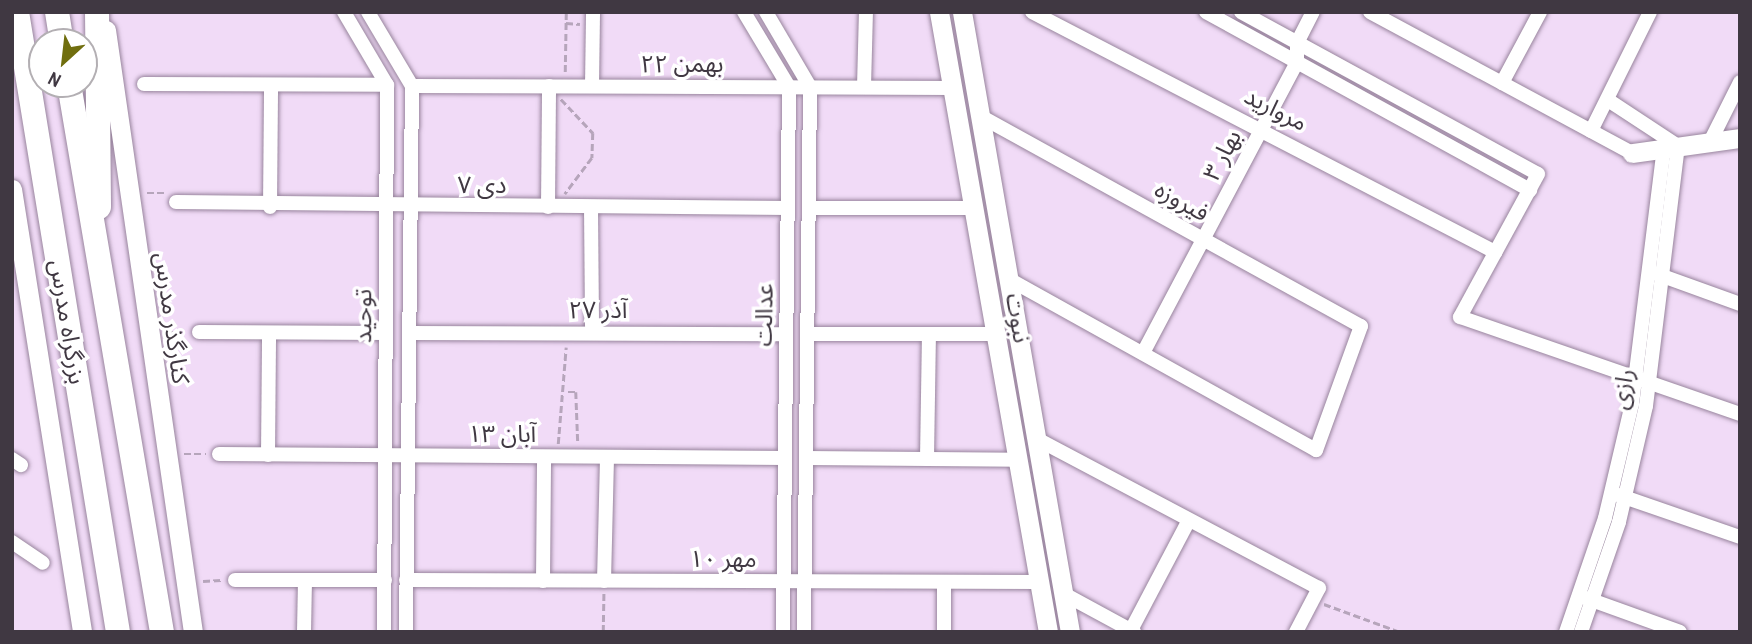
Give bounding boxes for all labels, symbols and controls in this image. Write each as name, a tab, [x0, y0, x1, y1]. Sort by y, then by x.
north arrow	[28, 28, 98, 98]
street label: ۲۲ بهمن	[641, 50, 723, 78]
text: N	[43, 66, 65, 94]
street label: مروارید	[1240, 81, 1312, 137]
street label: بهار ۳	[1197, 125, 1247, 185]
street label: ۷ دی	[458, 171, 506, 199]
street label: فیروزه	[1150, 174, 1214, 228]
street label: کنارگذر مدرس	[149, 250, 195, 386]
street label: بزرگراه مدرس	[44, 258, 92, 386]
street label: عدالت	[749, 283, 779, 347]
street label: توحید	[349, 289, 377, 343]
street label: نبوت	[999, 291, 1037, 345]
street label: ۲۷ آذر	[569, 296, 627, 324]
street label: رازی	[1604, 366, 1640, 412]
street label: ۱۳ آبان	[468, 420, 536, 448]
street label: ۱۰ مهر	[689, 545, 757, 573]

